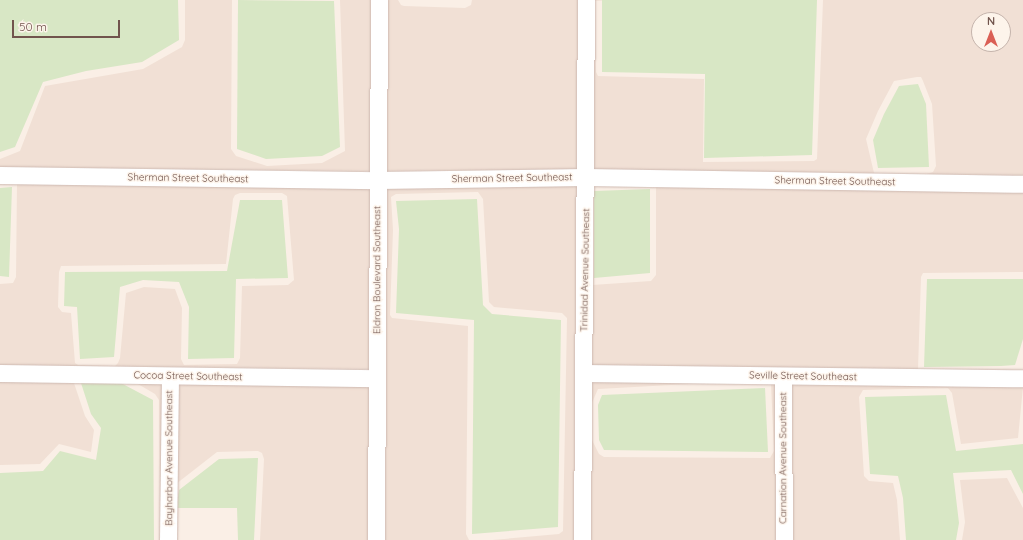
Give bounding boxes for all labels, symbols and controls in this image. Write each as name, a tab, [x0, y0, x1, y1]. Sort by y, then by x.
scale bar	[14, 12, 122, 38]
north arrow	[971, 12, 1011, 52]
text: N	[987, 14, 995, 28]
text: 50 m	[19, 19, 47, 34]
street label: Sherman Street Southeast	[128, 171, 248, 185]
street label: Sherman Street Southeast	[452, 171, 572, 185]
street label: Sherman Street Southeast	[775, 174, 895, 188]
street label: Eldron Boulevard Southeast	[371, 206, 383, 334]
street label: Trinidad Avenue Southeast	[578, 208, 592, 332]
street label: Cocoa Street Southeast	[133, 369, 243, 383]
street label: Seville Street Southeast	[749, 369, 857, 383]
street label: Bayharbor Avenue Southeast	[163, 390, 175, 526]
street label: Carnation Avenue Southeast	[777, 392, 789, 524]

